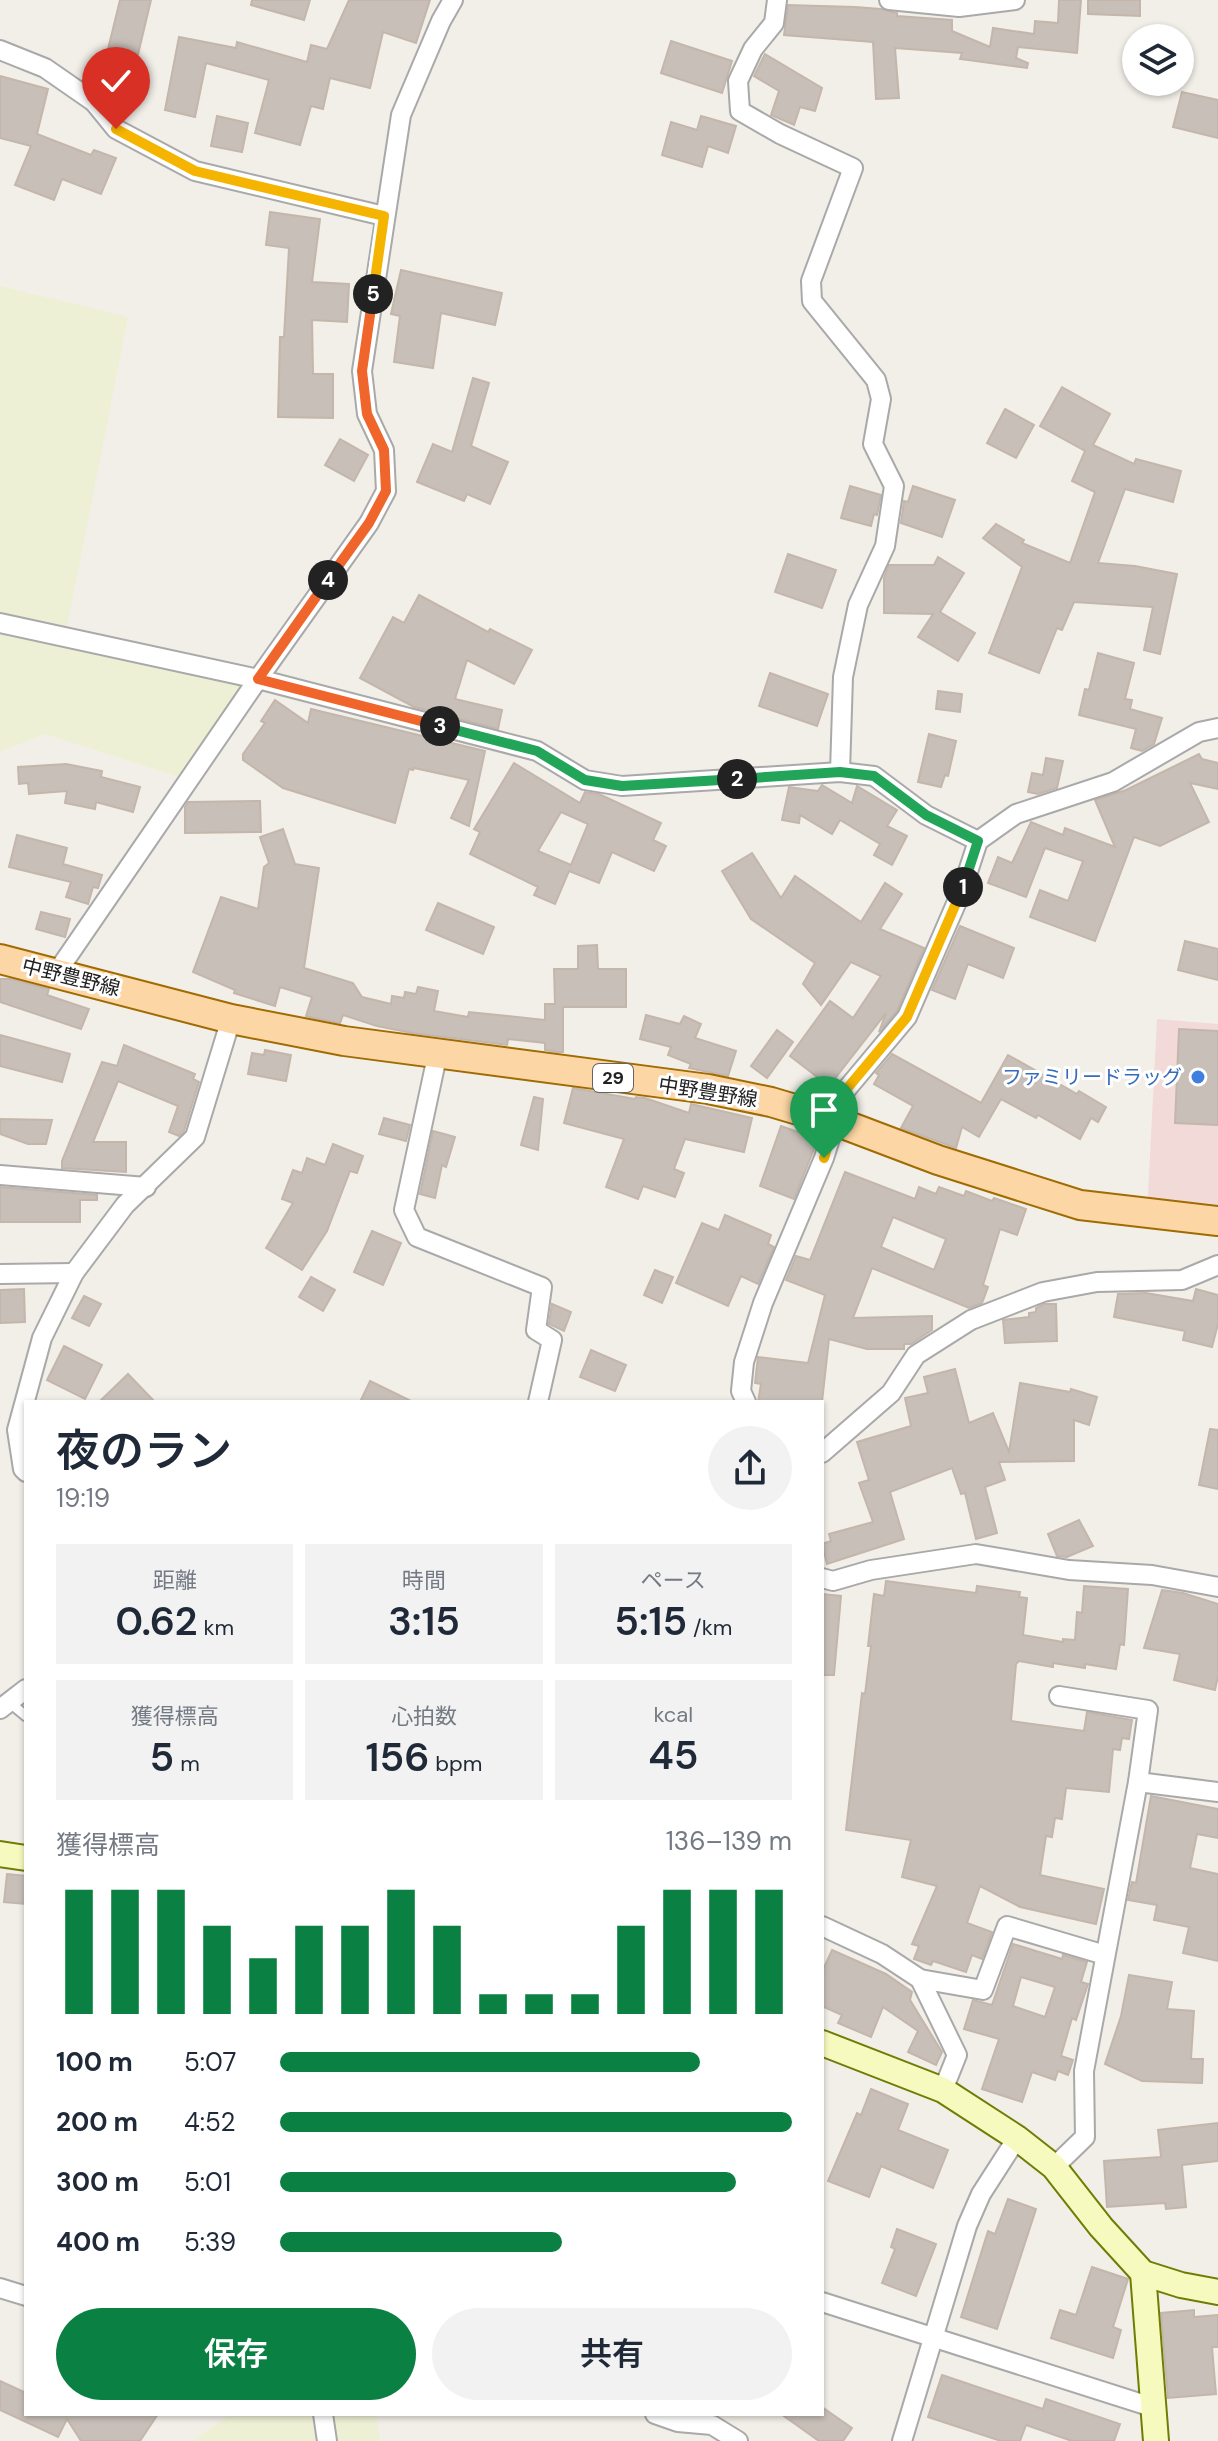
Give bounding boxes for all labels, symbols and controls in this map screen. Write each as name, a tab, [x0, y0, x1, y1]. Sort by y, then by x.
map controls	[1122, 24, 1194, 96]
button: layers	[1122, 24, 1194, 96]
pin	[82, 47, 150, 129]
icon: check	[94, 59, 138, 103]
pin: 5	[353, 274, 393, 314]
text: 5	[366, 279, 380, 308]
pin: 4	[308, 560, 348, 600]
text: 4	[321, 565, 335, 594]
pin: 3	[420, 706, 460, 746]
text: 3	[433, 711, 447, 740]
pin: 2	[717, 759, 757, 799]
text: 2	[731, 764, 743, 793]
pin: 1	[943, 867, 983, 907]
text: 1	[959, 872, 967, 901]
street label: 中野豊野線	[19, 952, 123, 1002]
road number: 29	[593, 1064, 633, 1092]
place label: ファミリードラッグ	[1002, 1064, 1182, 1090]
marker: ファミリードラッグ	[1189, 1068, 1207, 1086]
street label: 中野豊野線	[657, 1071, 759, 1113]
pin	[790, 1076, 858, 1158]
icon: arrive	[802, 1088, 846, 1132]
text: 夜のラン	[56, 1422, 232, 1480]
button: share	[708, 1426, 792, 1510]
text: 19:19	[56, 1481, 110, 1515]
text: 距離	[153, 1566, 197, 1595]
text: 時間	[402, 1566, 446, 1595]
text: ペース	[641, 1566, 706, 1595]
text: 0.62	[115, 1595, 198, 1647]
text: 3:15	[388, 1595, 460, 1647]
text: 5:15	[614, 1595, 687, 1647]
text: km	[198, 1613, 234, 1642]
text: /km	[687, 1613, 732, 1642]
text: kcal	[653, 1700, 693, 1729]
text: 獲得標高	[131, 1702, 219, 1731]
text: 心拍数	[391, 1702, 457, 1731]
text: 45	[648, 1729, 698, 1781]
text: 5	[150, 1731, 174, 1783]
text: 156	[366, 1731, 429, 1783]
text: m	[174, 1749, 200, 1778]
text: bpm	[429, 1749, 482, 1778]
text: 136–139 m	[666, 1824, 792, 1858]
text: 獲得標高	[56, 1828, 160, 1862]
text: 100 m	[56, 2045, 133, 2079]
text: 5:07	[184, 2045, 236, 2079]
text: 200 m	[56, 2105, 138, 2139]
text: 4:52	[184, 2105, 235, 2139]
text: 300 m	[56, 2165, 139, 2199]
text: 5:01	[184, 2165, 231, 2199]
text: 400 m	[56, 2225, 140, 2259]
text: 5:39	[184, 2225, 236, 2259]
button: 保存	[56, 2308, 416, 2400]
button: 共有	[432, 2308, 792, 2400]

